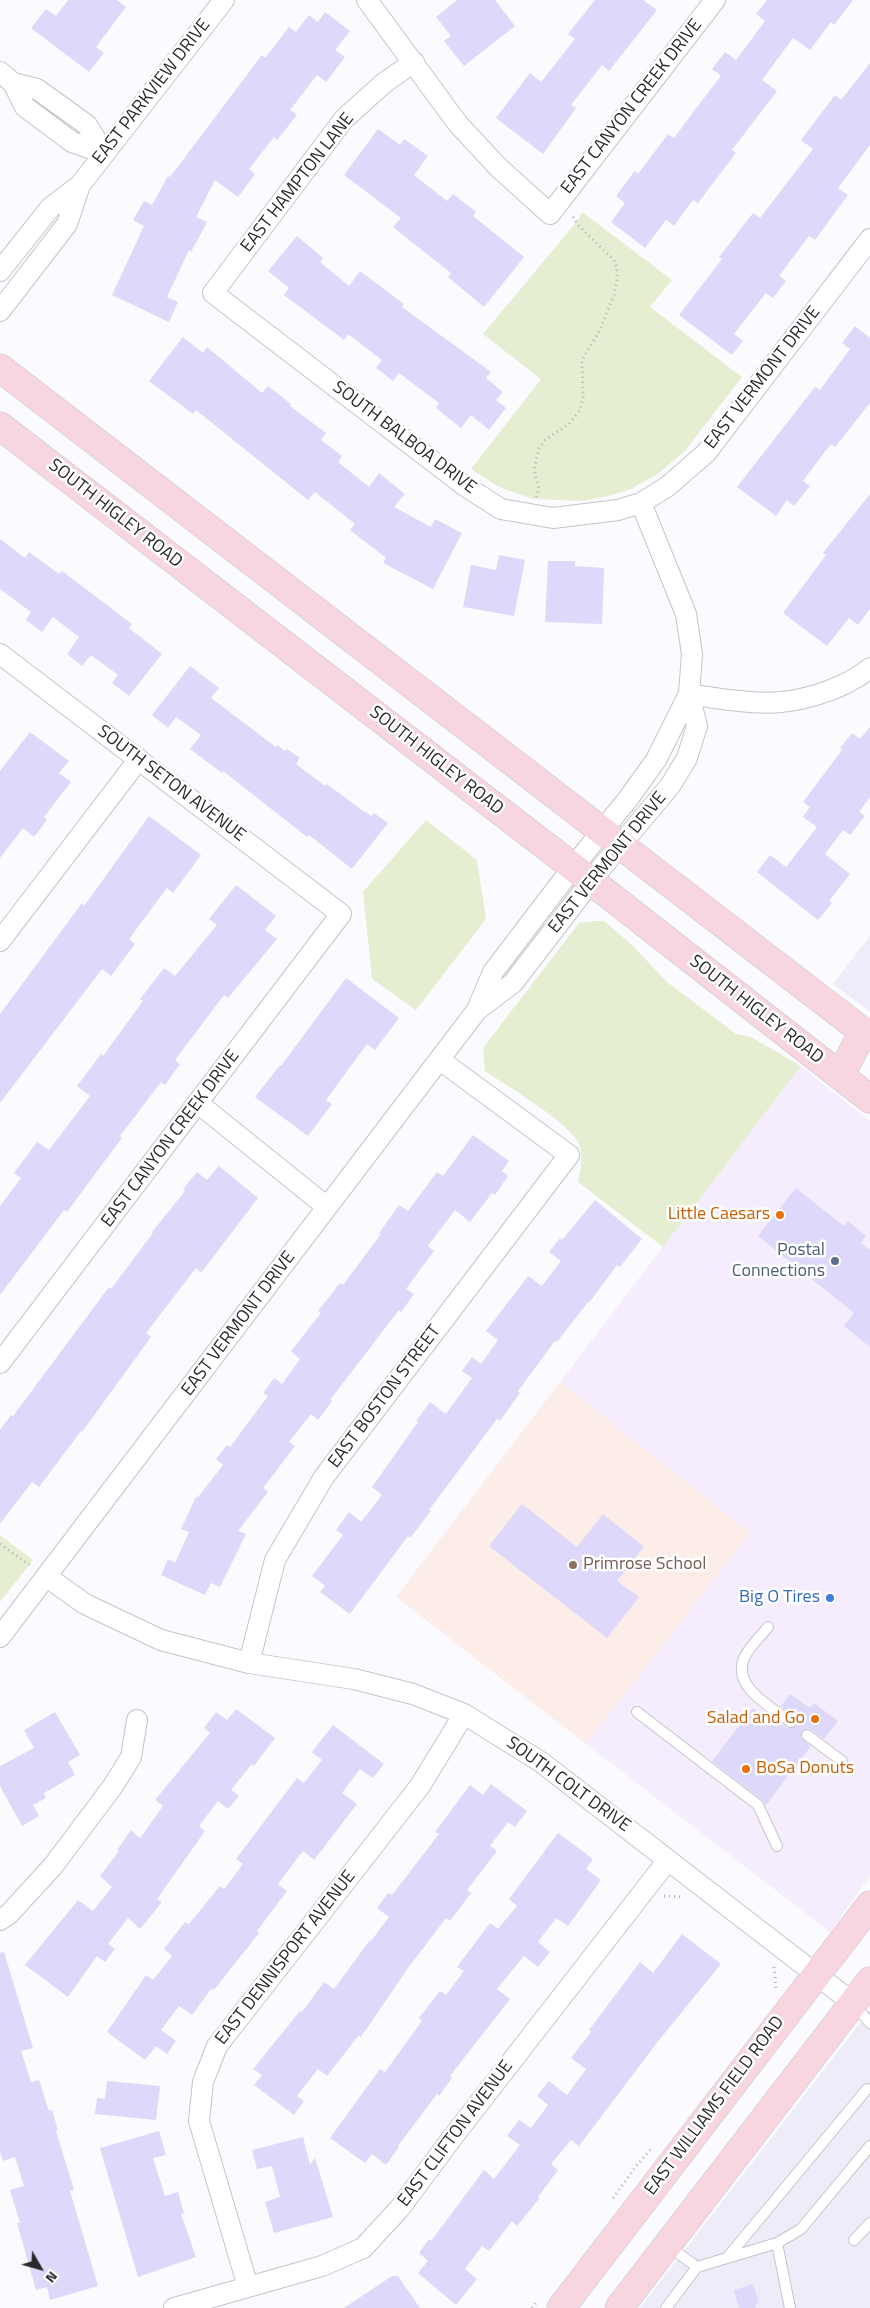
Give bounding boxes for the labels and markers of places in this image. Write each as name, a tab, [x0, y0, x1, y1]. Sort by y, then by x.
place label: Little Caesars	[668, 1204, 770, 1226]
marker: Little Caesars	[774, 1209, 786, 1221]
place label: Postal Connections	[732, 1240, 825, 1282]
marker: Postal Connections	[829, 1255, 841, 1267]
place label: Primrose School	[583, 1554, 706, 1576]
marker: Primrose School	[567, 1559, 579, 1571]
place label: Big O Tires	[739, 1587, 820, 1609]
marker: Big O Tires	[824, 1592, 836, 1604]
place label: Salad and Go	[707, 1708, 805, 1730]
marker: Salad and Go	[809, 1713, 821, 1725]
place label: BoSa Donuts	[756, 1758, 854, 1780]
marker: BoSa Donuts	[740, 1763, 752, 1775]

